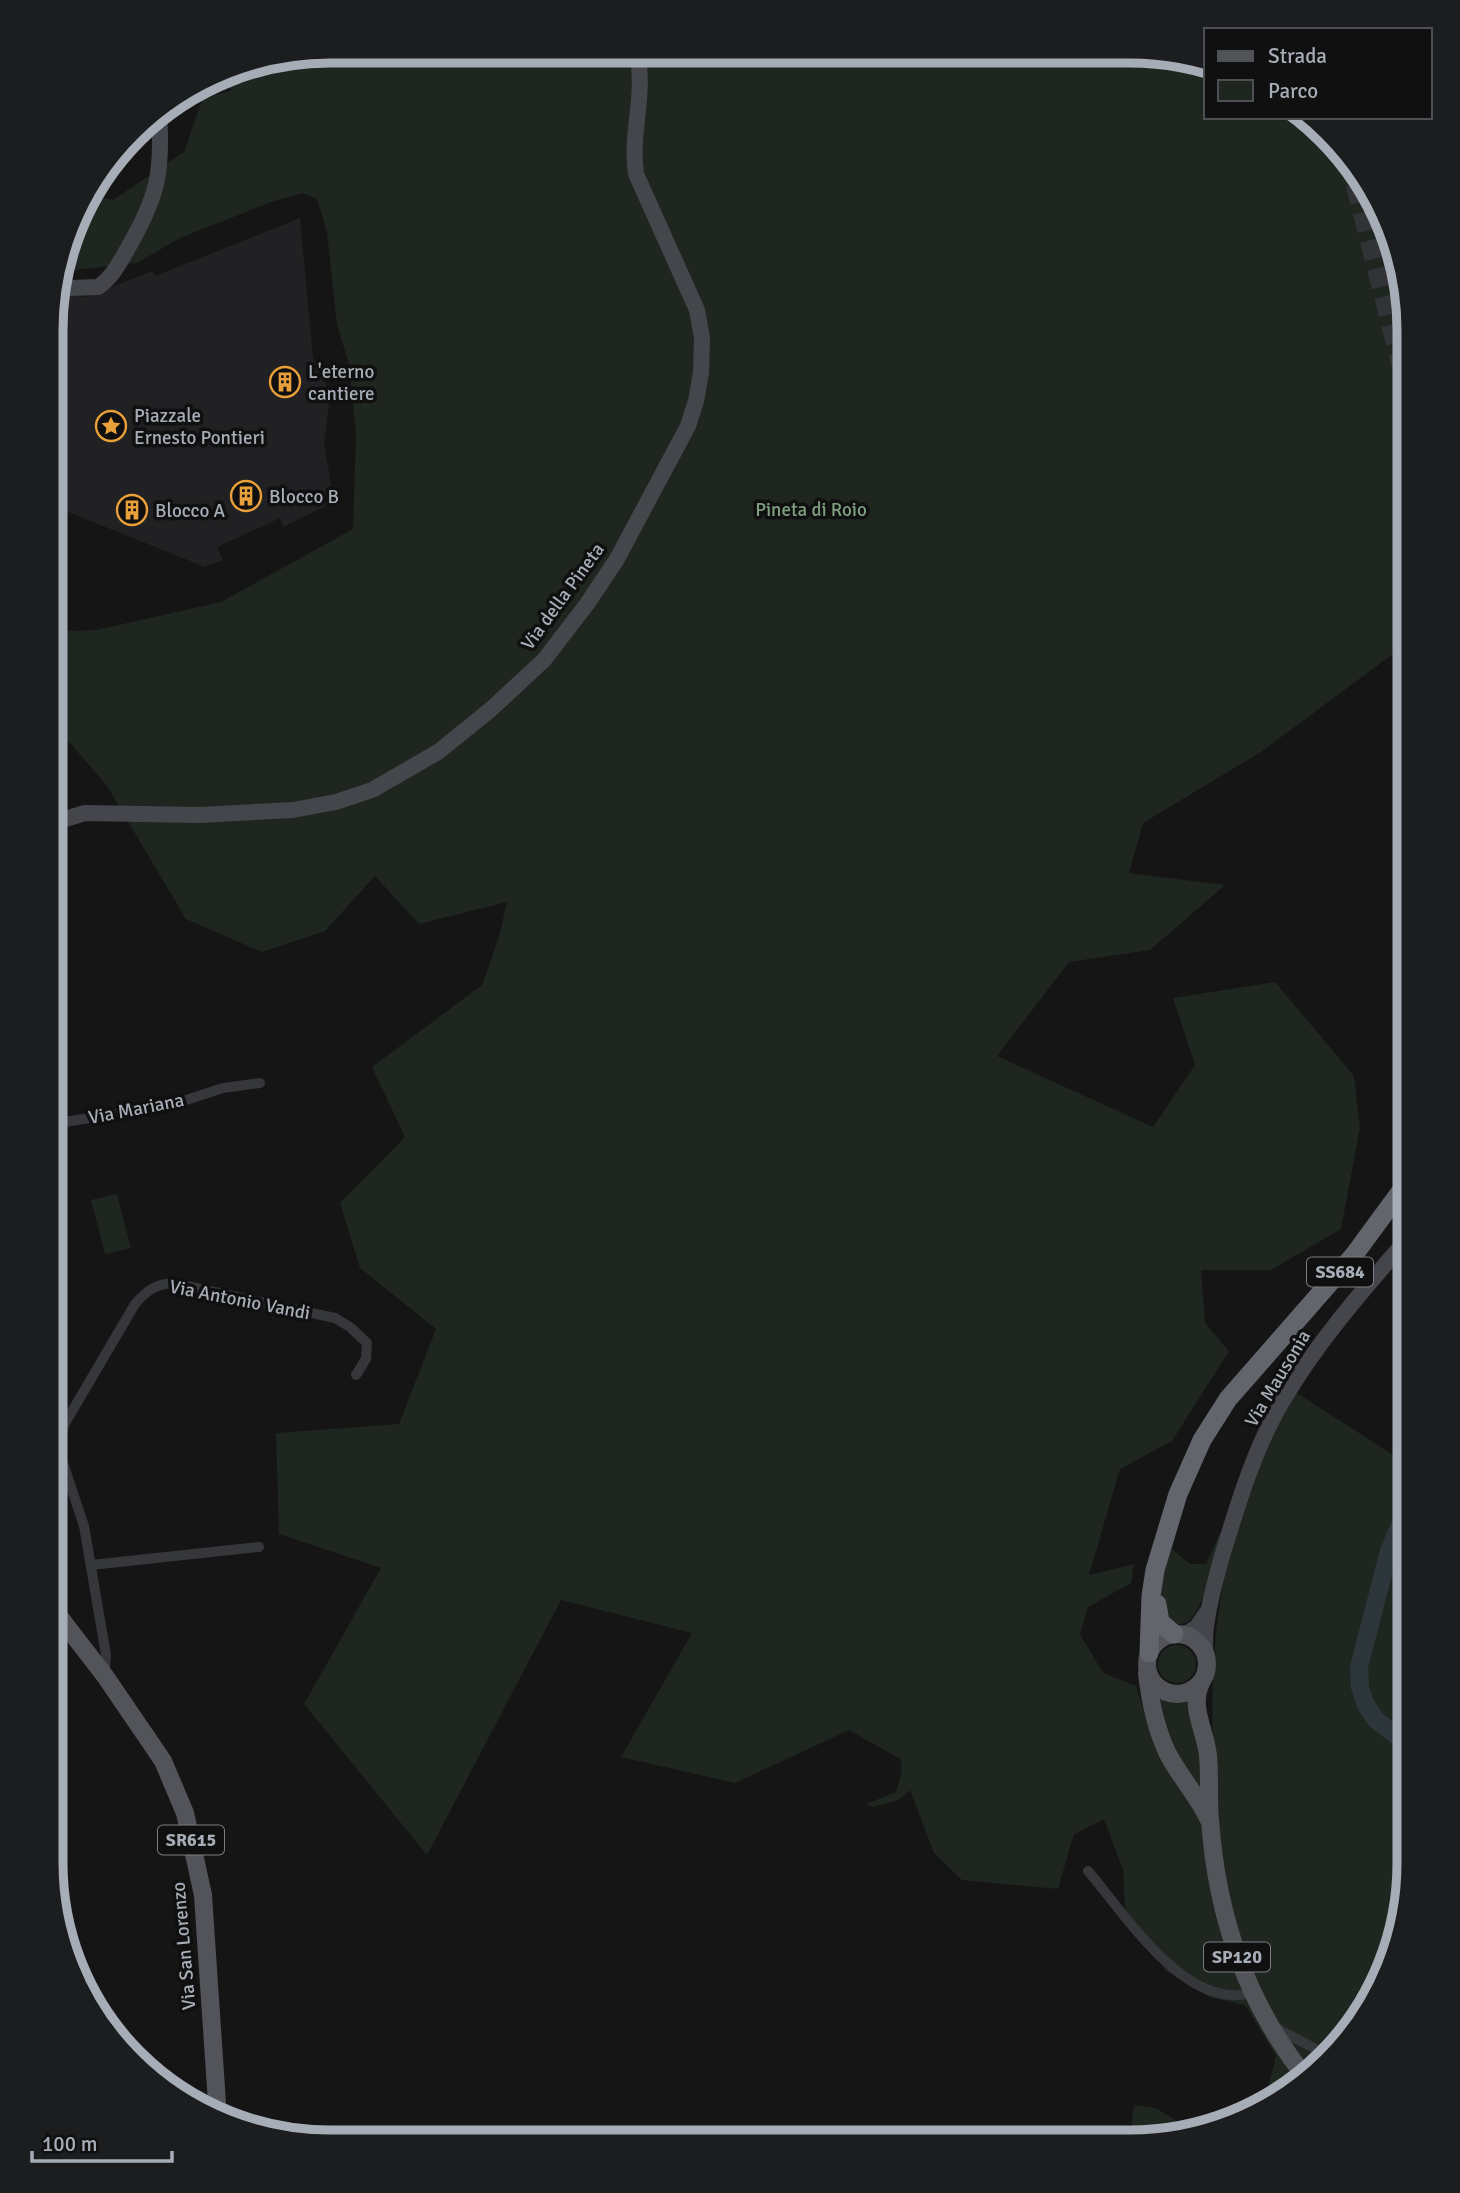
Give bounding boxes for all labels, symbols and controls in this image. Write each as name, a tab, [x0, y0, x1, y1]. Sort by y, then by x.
legend	[1204, 28, 1432, 119]
text: Strada	[1268, 43, 1327, 69]
text: Parco	[1268, 78, 1318, 104]
place label: L'eterno cantiere	[308, 360, 375, 406]
building icon: L'eterno cantiere	[268, 365, 302, 399]
place label: Piazzale Ernesto Pontieri	[134, 404, 265, 450]
place icon: Piazzale Ernesto Pontieri	[94, 409, 128, 443]
building icon: Blocco B	[229, 479, 263, 513]
place label: Blocco B	[269, 485, 339, 509]
building icon: Blocco A	[115, 493, 149, 527]
park label: Pineta di Roio	[755, 498, 867, 522]
place label: Blocco A	[155, 499, 226, 523]
street label: Via della Pineta	[516, 538, 610, 655]
street label: Via Mariana	[86, 1088, 186, 1130]
road number: SS684	[1307, 1258, 1373, 1287]
street label: Via Antonio Vandi	[167, 1275, 312, 1325]
street label: Via Mausonia	[1240, 1326, 1316, 1431]
road number: SR615	[158, 1826, 224, 1854]
street label: Via San Lorenzo	[166, 1881, 202, 2011]
road number: SP120	[1204, 1942, 1270, 1971]
scale bar	[32, 2120, 172, 2164]
text: 100 m	[42, 2131, 97, 2157]

